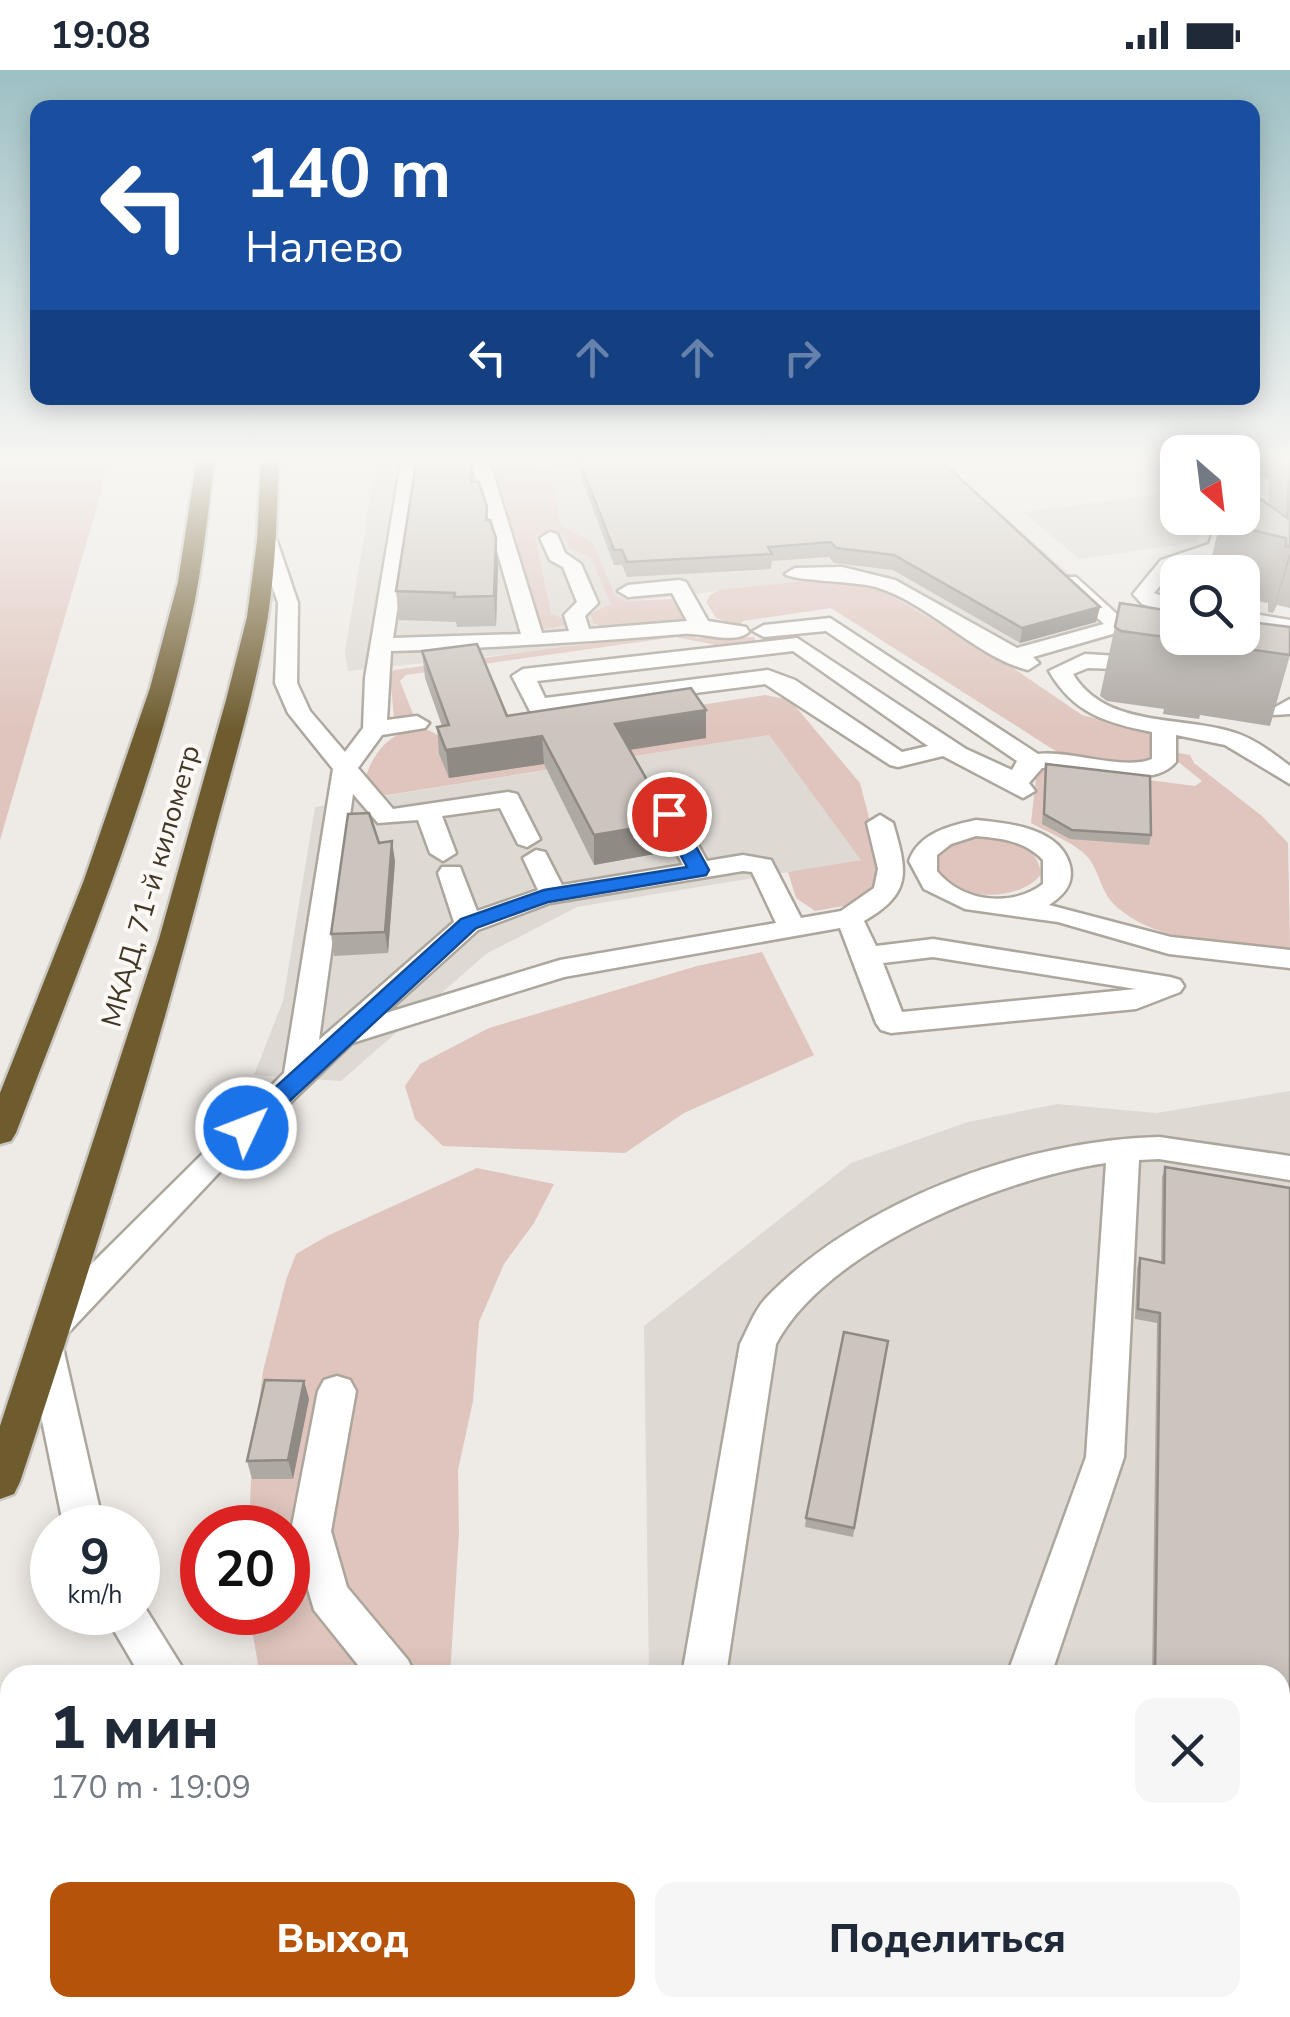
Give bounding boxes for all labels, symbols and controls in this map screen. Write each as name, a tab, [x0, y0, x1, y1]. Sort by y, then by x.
text: 19:08	[50, 10, 151, 61]
text: 140 m	[245, 126, 451, 222]
icon: left	[80, 140, 210, 270]
text: Налево	[245, 217, 404, 278]
icon: left	[460, 330, 515, 385]
icon: ahead	[565, 330, 620, 385]
icon: ahead	[670, 330, 725, 385]
icon: right	[775, 330, 830, 385]
north arrow	[1160, 435, 1260, 535]
map controls	[1160, 435, 1260, 655]
button: search	[1160, 555, 1260, 655]
street label: МКАД, 71-й километр	[93, 740, 209, 1032]
pin	[627, 772, 712, 857]
icon: arrive	[642, 787, 697, 842]
position arrow	[194, 1076, 298, 1180]
speed limit sign: 20	[180, 1505, 310, 1635]
text: 9	[80, 1523, 110, 1592]
text: km/h	[67, 1578, 123, 1612]
text: 1 мин	[50, 1687, 219, 1769]
button: close	[1135, 1698, 1240, 1803]
text: 170 m · 19:09	[50, 1766, 251, 1809]
button: Выход	[50, 1882, 635, 1997]
button: Поделиться	[655, 1882, 1240, 1997]

